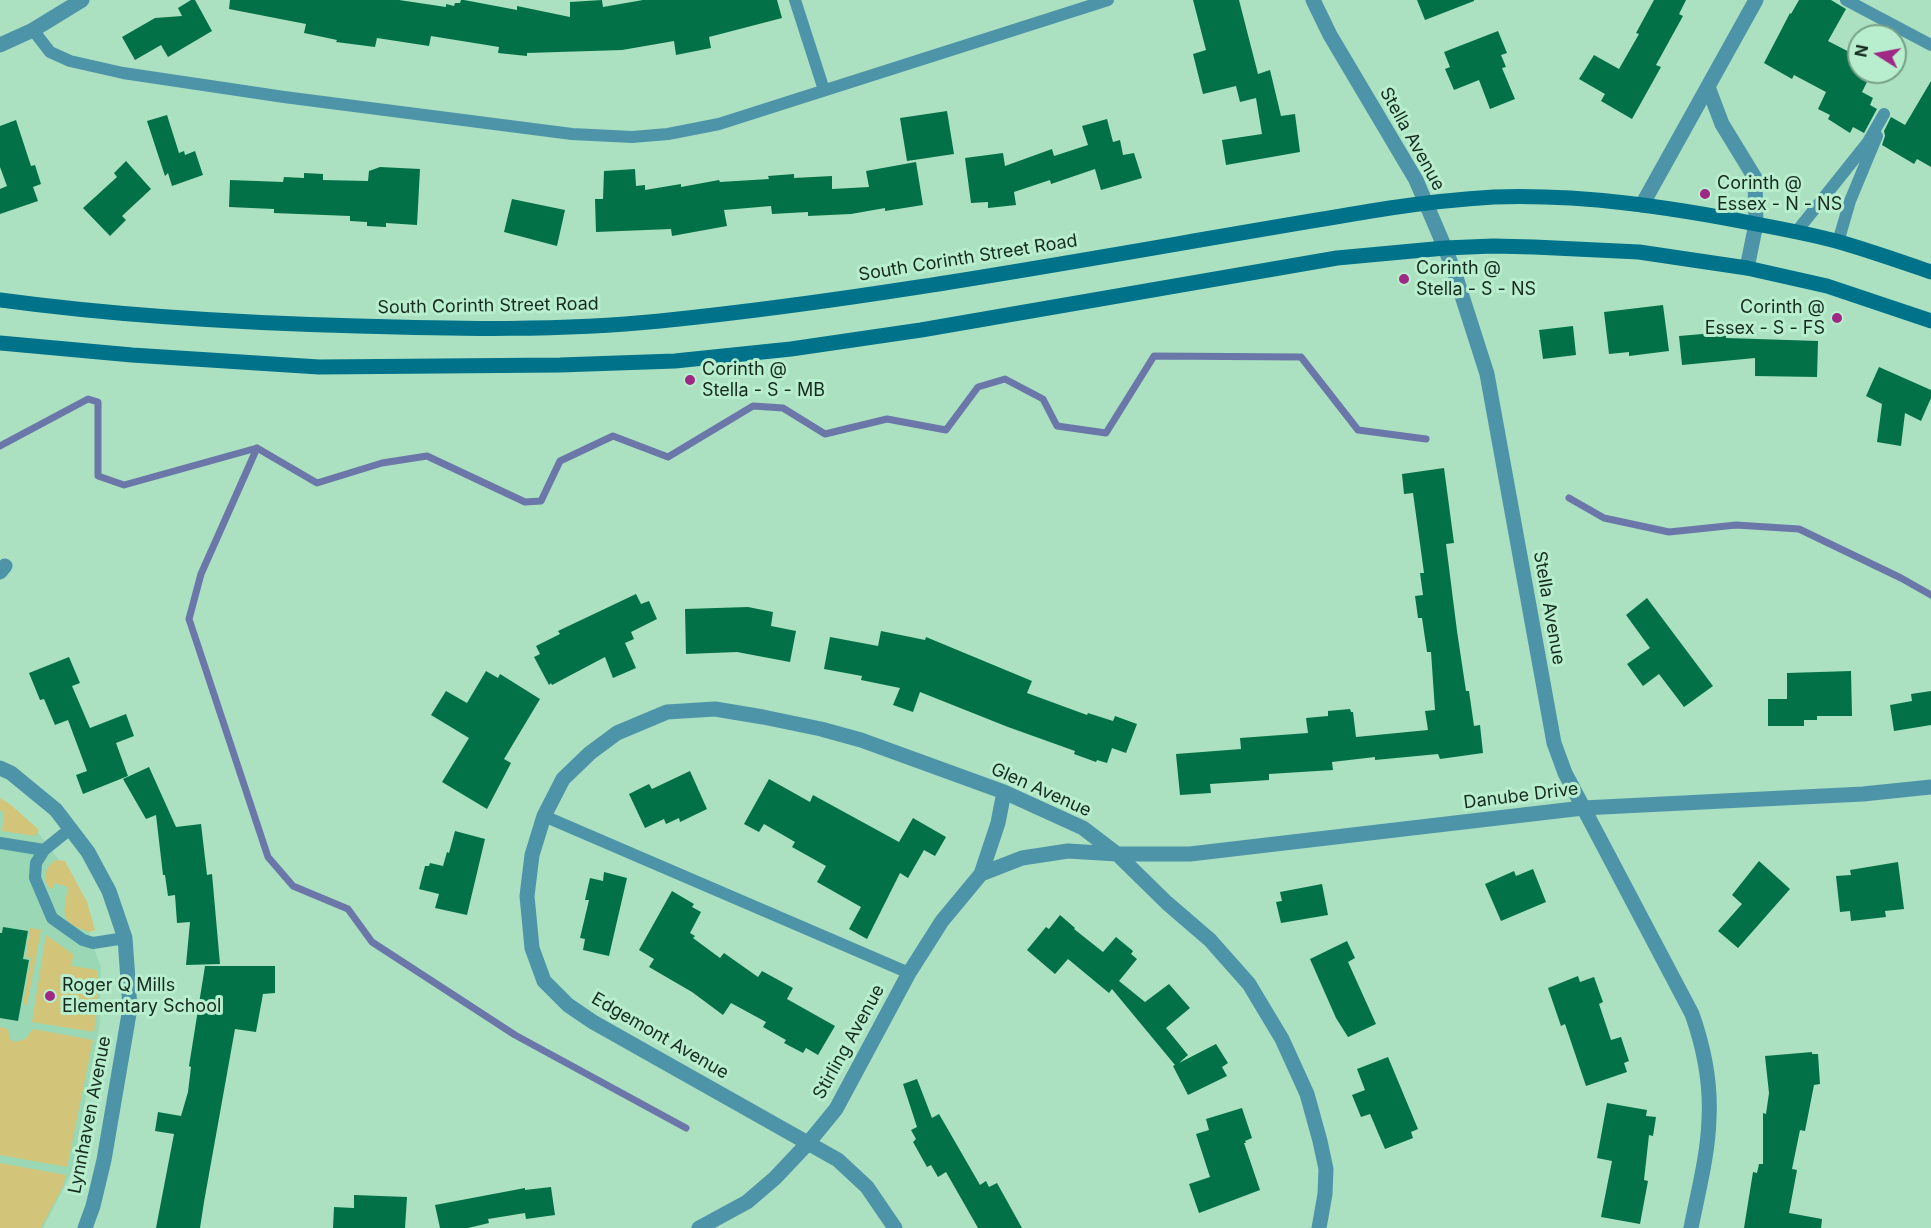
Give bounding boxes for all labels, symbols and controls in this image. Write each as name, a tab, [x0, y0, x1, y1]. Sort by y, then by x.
north arrow	[1847, 24, 1907, 84]
text: N	[1850, 43, 1872, 59]
street label: Stella Avenue	[1375, 84, 1449, 194]
place label: Corinth @ Essex - N - NS	[1717, 173, 1842, 216]
marker: Corinth @ Essex - N - NS	[1698, 187, 1712, 201]
street label: South Corinth Street Road	[857, 230, 1079, 286]
place label: Corinth @ Stella - S - NS	[1416, 258, 1536, 300]
marker: Corinth @ Stella - S - NS	[1397, 272, 1411, 286]
street label: South Corinth Street Road	[377, 293, 599, 319]
place label: Corinth @ Essex - S - FS	[1705, 297, 1825, 340]
marker: Corinth @ Essex - S - FS	[1830, 311, 1844, 325]
place label: Corinth @ Stella - S - MB	[702, 359, 825, 401]
marker: Corinth @ Stella - S - MB	[683, 373, 697, 387]
street label: Stella Avenue	[1528, 550, 1570, 666]
street label: Glen Avenue	[988, 758, 1094, 822]
street label: Danube Drive	[1462, 778, 1580, 814]
place label: Roger Q Mills Elementary School	[62, 975, 221, 1018]
street label: Stirling Avenue	[809, 981, 889, 1103]
street label: Edgemont Avenue	[588, 988, 732, 1084]
marker: Roger Q Mills Elementary School	[43, 989, 57, 1003]
street label: Lynnhaven Avenue	[64, 1034, 116, 1196]

